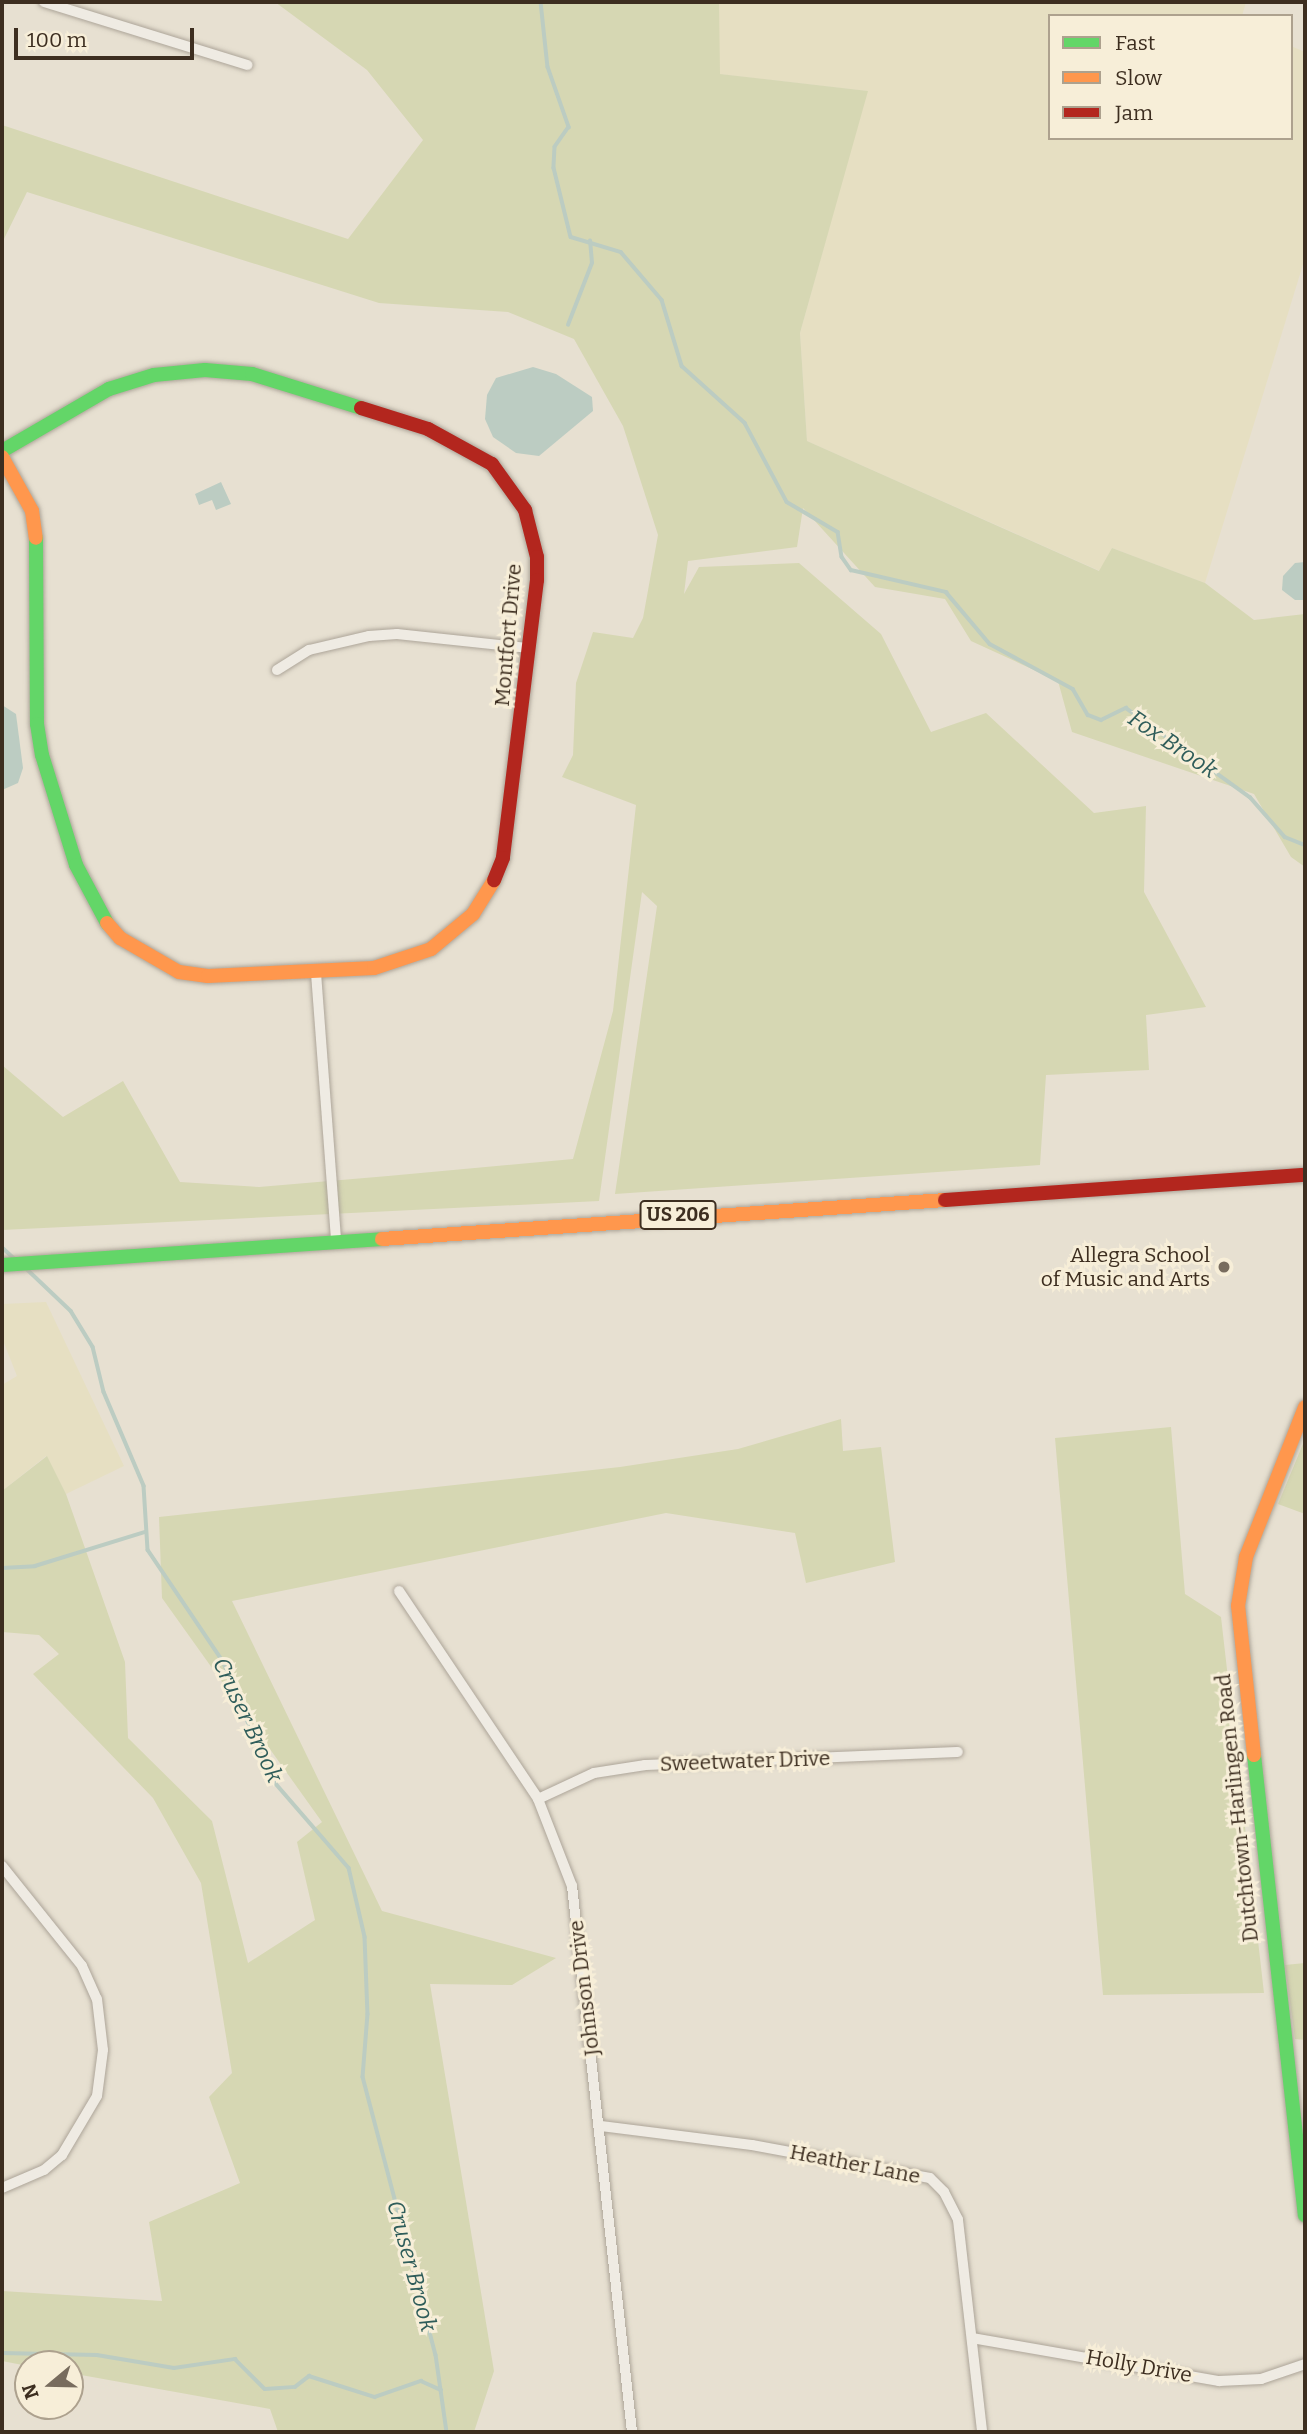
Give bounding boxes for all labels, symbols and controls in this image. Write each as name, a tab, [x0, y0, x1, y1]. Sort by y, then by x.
scale bar	[18, 14, 198, 58]
legend	[1048, 14, 1293, 140]
text: 100 m	[27, 27, 87, 53]
text: Fast	[1115, 30, 1155, 56]
text: Slow	[1115, 65, 1162, 91]
text: Jam	[1115, 100, 1153, 126]
street label: Montfort Drive	[489, 563, 527, 707]
water label: Fox Brook	[1123, 704, 1223, 784]
road number: US 206	[640, 1200, 716, 1231]
place label: Allegra School of Music and Arts	[1041, 1242, 1210, 1292]
marker: Allegra School of Music and Arts	[1216, 1259, 1232, 1275]
water label: Cruser Brook	[207, 1653, 289, 1787]
street label: Dutchtown-Harlingen Road	[1210, 1673, 1264, 1943]
street label: Sweetwater Drive	[659, 1745, 831, 1777]
street label: Johnson Drive	[563, 1919, 605, 2057]
street label: Heather Lane	[788, 2139, 922, 2189]
water label: Cruser Brook	[381, 2197, 443, 2335]
street label: Holly Drive	[1084, 2344, 1194, 2388]
north arrow	[14, 2350, 84, 2420]
text: N	[17, 2381, 44, 2402]

